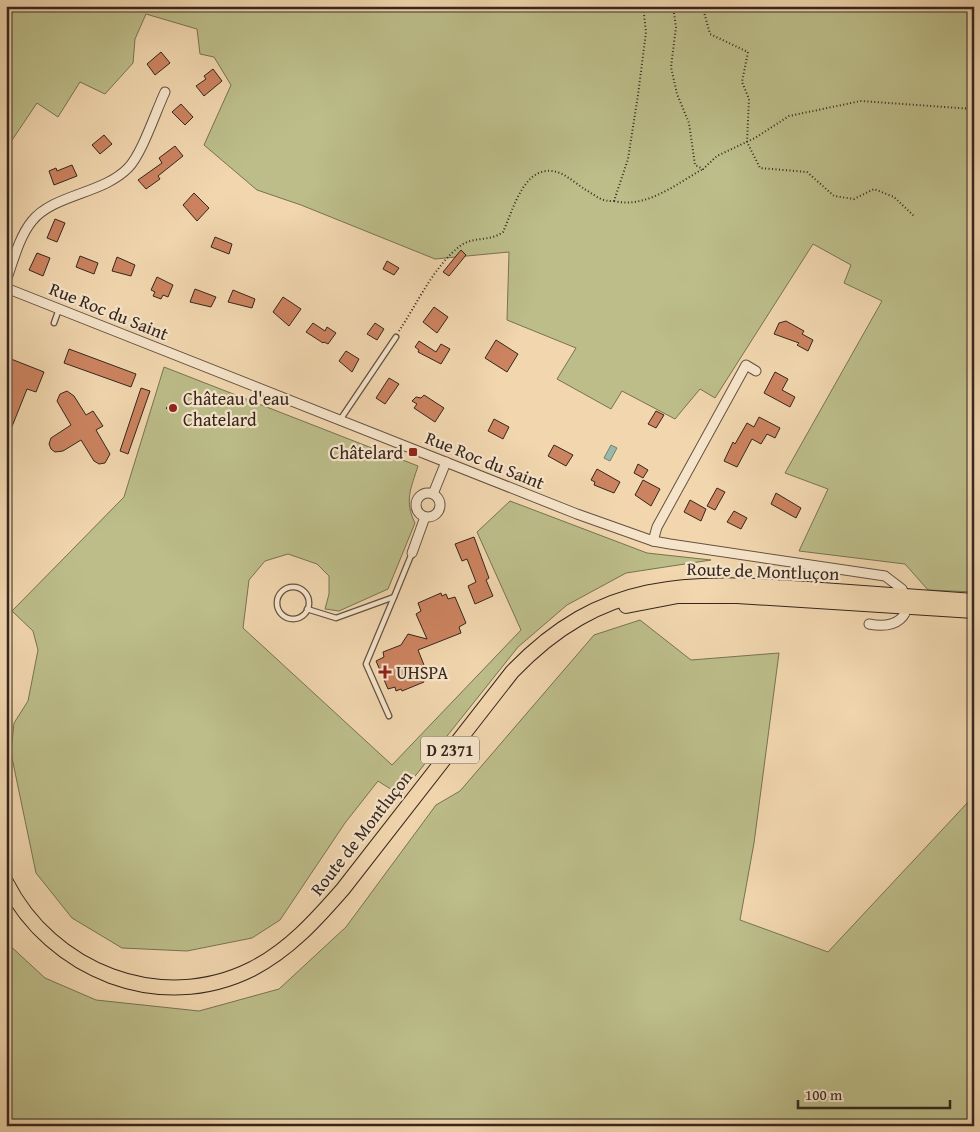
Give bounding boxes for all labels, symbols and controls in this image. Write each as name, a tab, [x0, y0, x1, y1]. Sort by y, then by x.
street label: Rue Roc du Saint	[45, 275, 173, 347]
place label: Château d'eau Chatelard	[183, 385, 290, 433]
marker: Château d'eau Chatelard	[167, 402, 179, 414]
street label: Rue Roc du Saint	[421, 424, 549, 496]
place label: Châtelard	[329, 439, 403, 466]
marker: Châtelard	[407, 446, 419, 458]
street label: Route de Montluçon	[686, 555, 840, 587]
place label: UHSPA	[396, 659, 448, 686]
marker: UHSPA	[378, 665, 392, 679]
road number: D 2371	[421, 736, 479, 764]
street label: Route de Montluçon	[303, 765, 419, 901]
scale bar	[798, 1077, 950, 1109]
text: 100 m	[805, 1084, 843, 1105]

